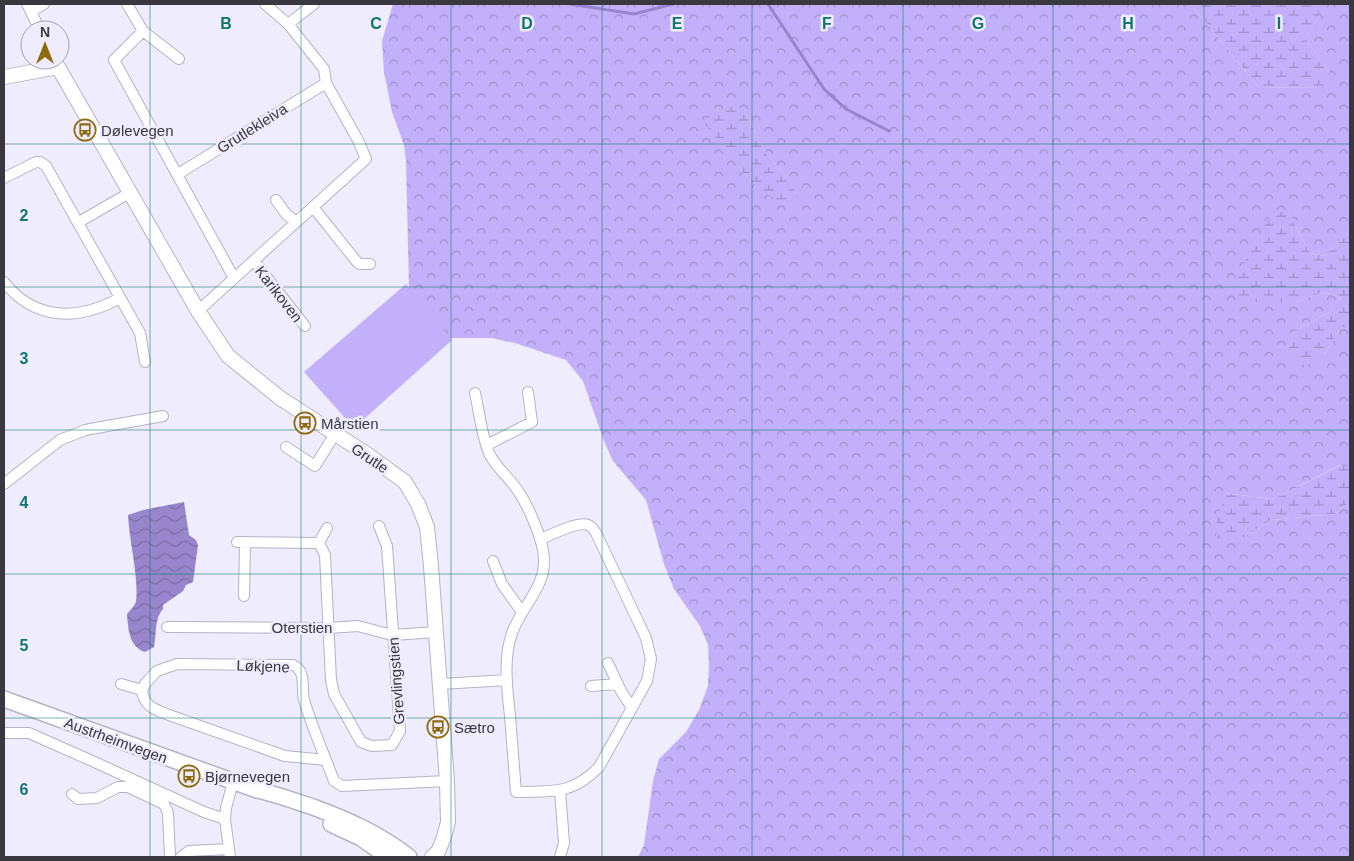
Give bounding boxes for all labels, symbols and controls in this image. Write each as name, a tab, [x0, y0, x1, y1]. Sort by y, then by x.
text: B	[220, 15, 232, 32]
text: C	[370, 15, 382, 32]
text: D	[521, 15, 533, 32]
text: E	[672, 15, 683, 32]
text: F	[822, 15, 832, 32]
text: G	[972, 15, 984, 32]
text: H	[1122, 15, 1134, 32]
text: I	[1277, 15, 1281, 32]
north arrow	[20, 20, 70, 70]
text: N	[40, 24, 50, 40]
street label: Grutlekleiva	[214, 99, 291, 156]
bus stop icon: Dølevegen	[73, 118, 97, 142]
place label: Dølevegen	[101, 122, 174, 139]
text: 2	[20, 207, 29, 224]
street label: Karikoven	[252, 262, 306, 326]
text: 3	[20, 350, 29, 367]
bus stop icon: Mårstien	[293, 411, 317, 435]
place label: Mårstien	[321, 415, 379, 432]
street label: Grutle	[348, 440, 392, 476]
text: 4	[20, 494, 29, 511]
street label: Oterstien	[272, 619, 332, 636]
text: 5	[20, 637, 29, 654]
street label: Grevlingstien	[384, 637, 408, 725]
street label: Løkjene	[236, 657, 290, 675]
street label: Austrheimvegen	[62, 713, 170, 767]
bus stop icon: Sætro	[426, 715, 450, 739]
place label: Sætro	[454, 719, 495, 736]
bus stop icon: Bjørnevegen	[177, 764, 201, 788]
place label: Bjørnevegen	[205, 768, 290, 785]
text: 6	[20, 781, 29, 798]

